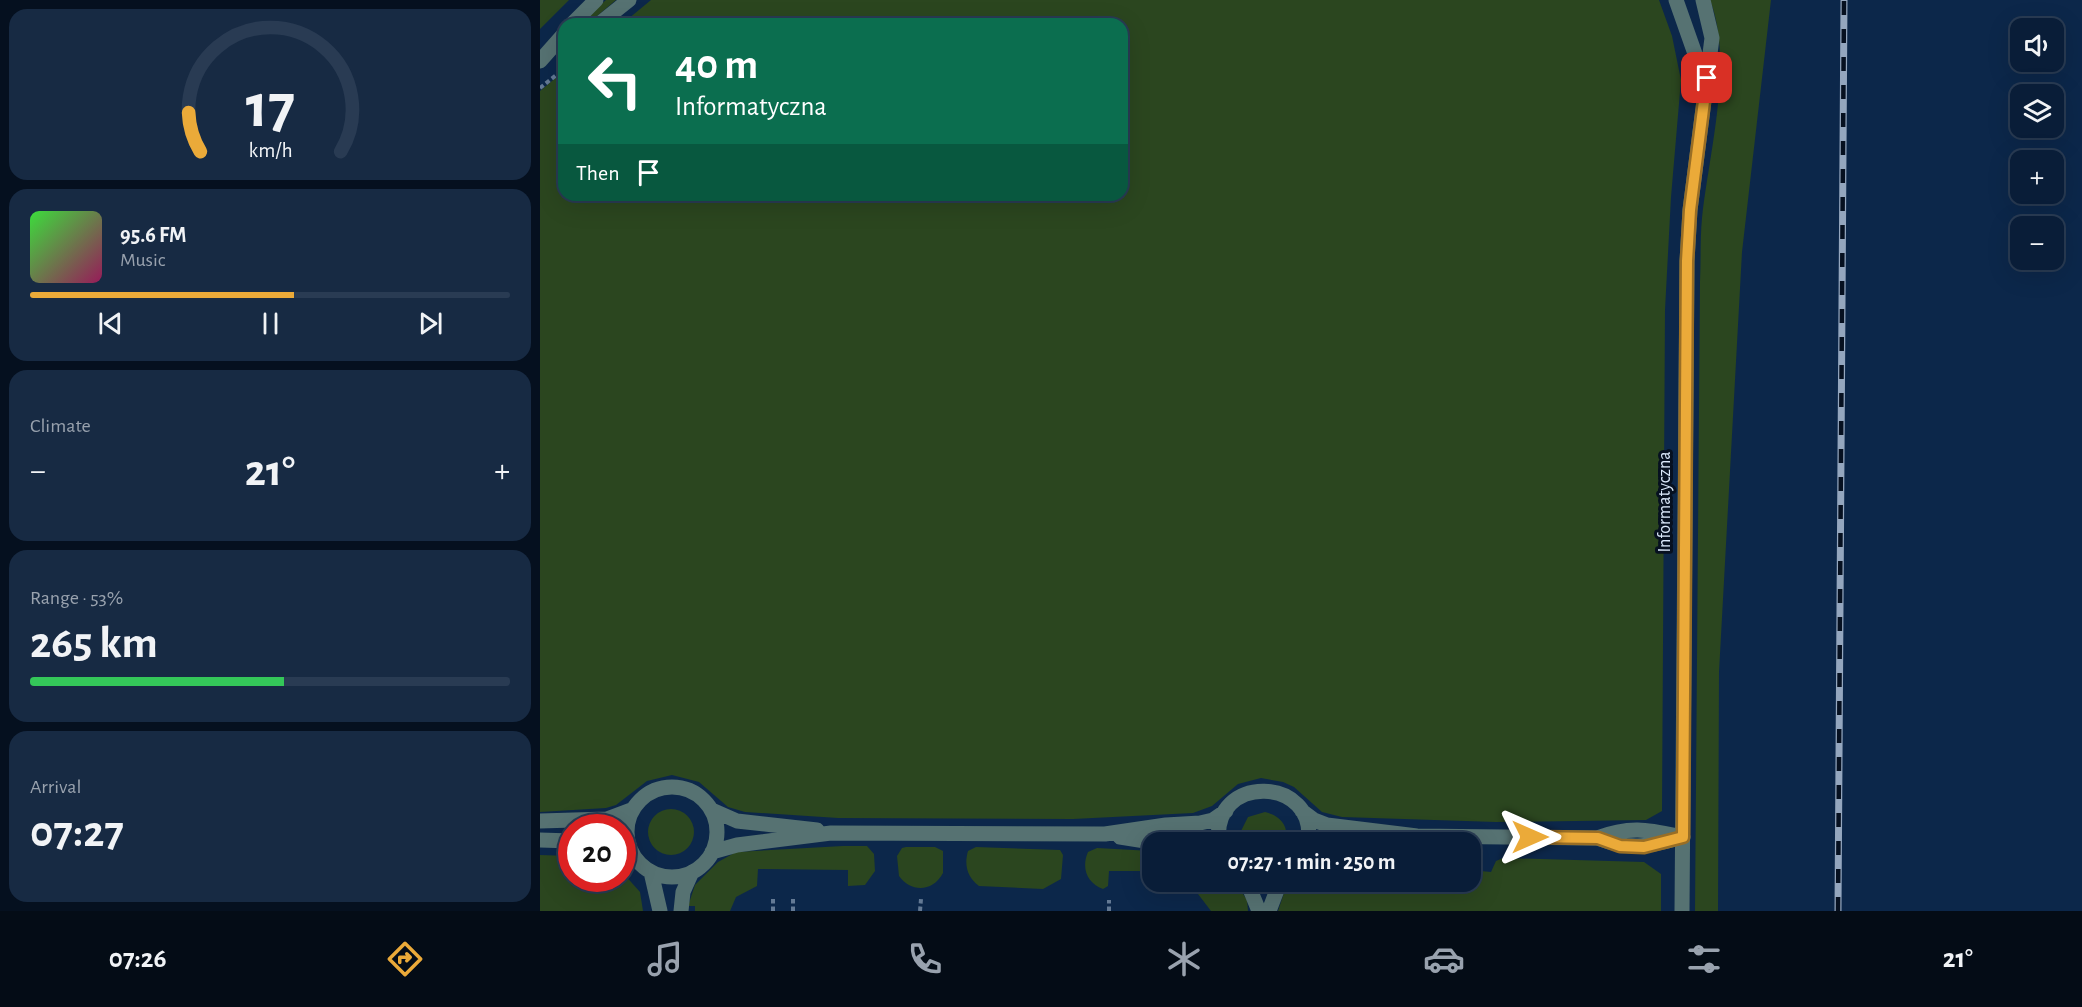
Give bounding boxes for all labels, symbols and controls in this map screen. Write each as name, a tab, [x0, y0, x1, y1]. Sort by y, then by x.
map controls	[2010, 18, 2064, 270]
button: sound	[2010, 18, 2064, 72]
icon: left	[576, 42, 654, 120]
text: 40 m	[675, 44, 758, 86]
pin	[1681, 52, 1732, 103]
icon: arrive	[1690, 61, 1723, 94]
text: 17	[245, 76, 295, 138]
button: layers	[2010, 84, 2064, 138]
text: Informatyczna	[675, 93, 827, 120]
text: km/h	[248, 140, 292, 161]
button: +	[2010, 150, 2064, 204]
icon: arrive	[632, 156, 665, 189]
text: Then	[576, 162, 620, 184]
button: −	[2010, 216, 2064, 270]
text: 95.6 FM	[120, 224, 186, 246]
text: Music	[120, 250, 166, 270]
icon: previous	[94, 307, 127, 340]
icon: pause	[254, 307, 287, 340]
icon: next	[414, 307, 447, 340]
text: Climate	[30, 416, 91, 436]
text: 21°	[245, 449, 295, 494]
street label: Informatyczna	[1656, 451, 1674, 553]
text: −	[30, 455, 46, 488]
text: +	[494, 455, 510, 488]
text: Range · 53%	[30, 588, 123, 608]
text: 265 km	[30, 621, 158, 666]
text: Arrival	[30, 777, 81, 797]
position arrow	[1498, 805, 1562, 869]
text: 07:27	[30, 810, 124, 855]
speed limit sign: 20	[558, 814, 636, 892]
text: 07:27 · 1 min · 250 m	[1227, 851, 1396, 873]
icon: directions	[384, 938, 426, 980]
icon: music	[644, 938, 686, 980]
icon: phone	[904, 938, 946, 980]
icon: climate	[1163, 938, 1205, 980]
icon: car	[1423, 938, 1465, 980]
icon: filters	[1683, 938, 1725, 980]
text: 07:26	[109, 945, 167, 972]
text: 21°	[1943, 945, 1973, 972]

